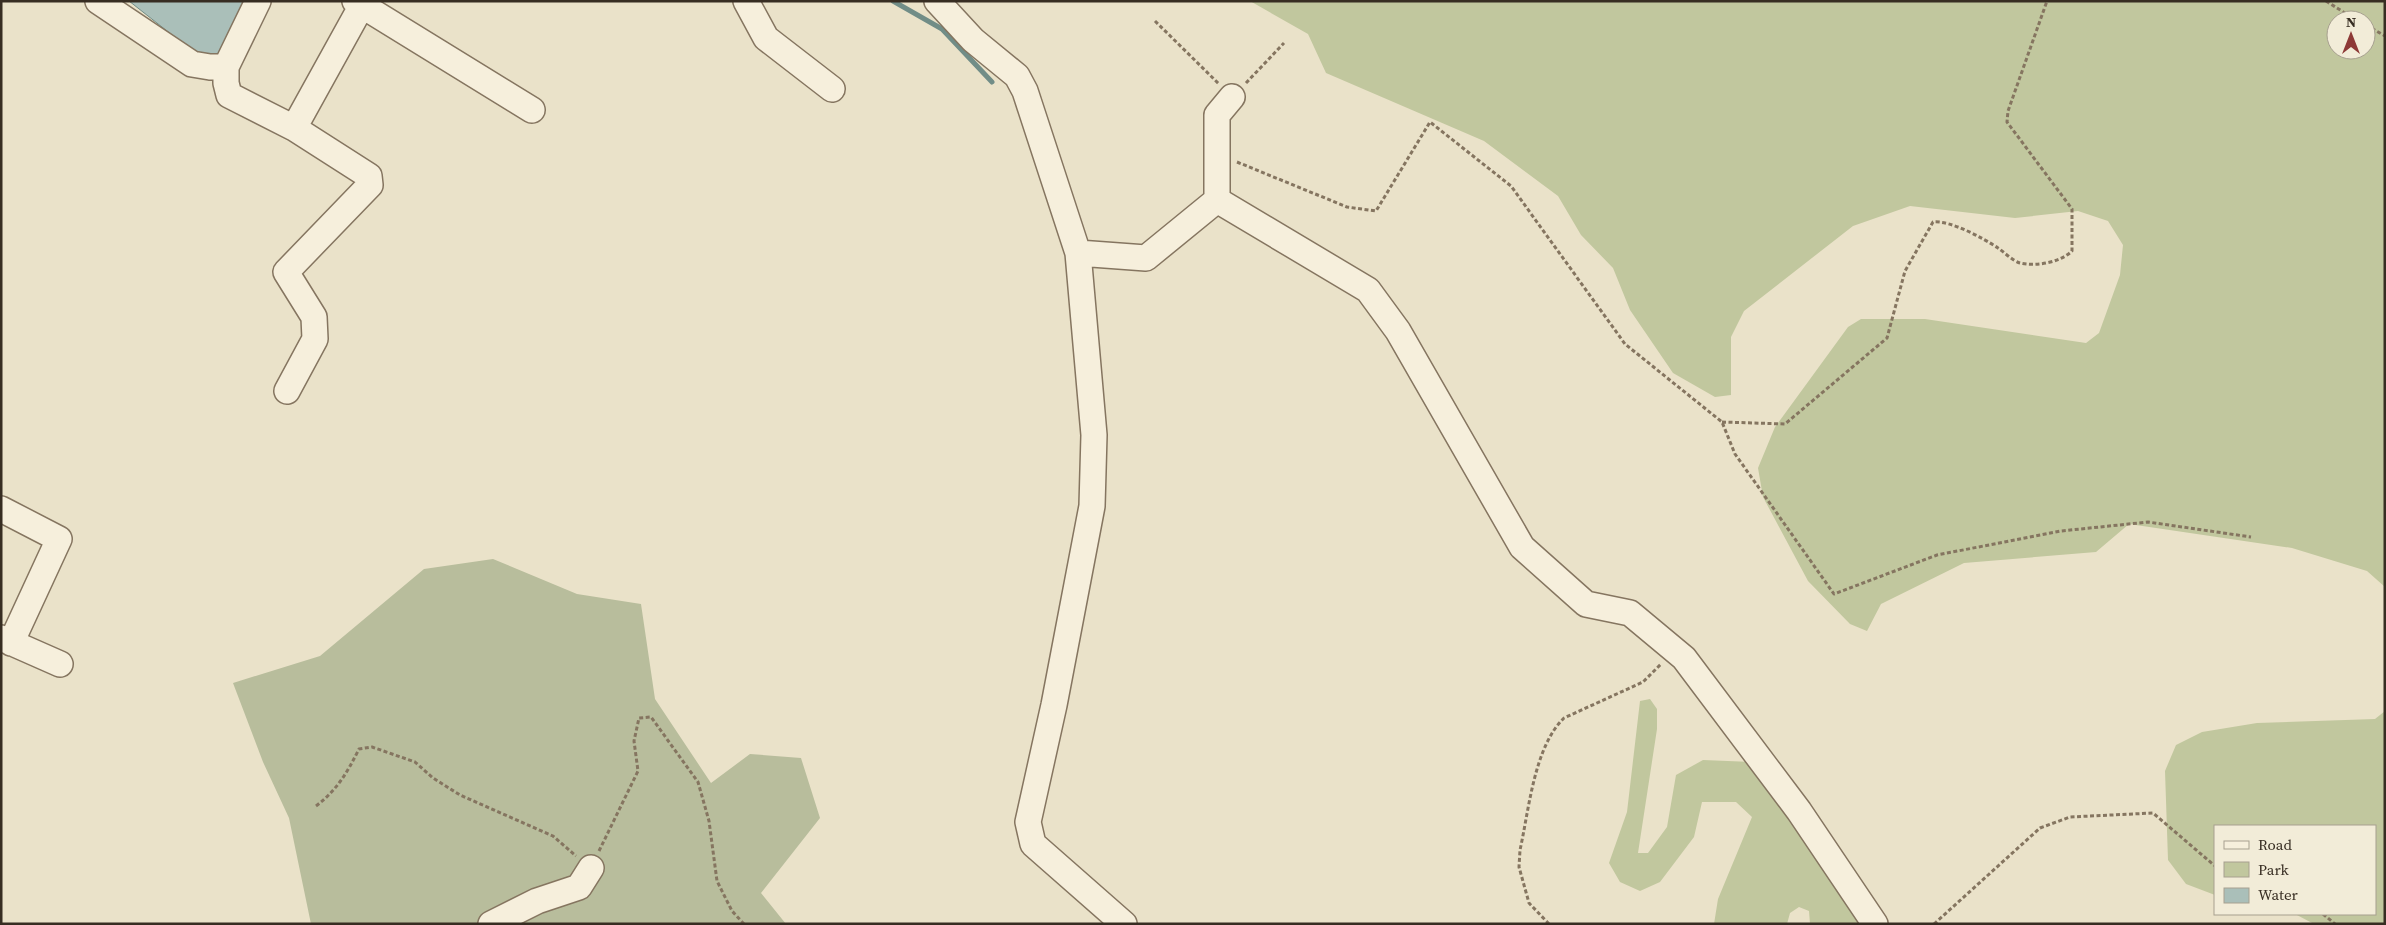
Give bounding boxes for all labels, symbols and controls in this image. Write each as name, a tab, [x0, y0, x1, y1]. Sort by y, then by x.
north arrow	[2326, 10, 2376, 60]
text: N	[2346, 12, 2356, 32]
legend	[2214, 825, 2376, 915]
text: Road	[2258, 834, 2292, 855]
text: Park	[2258, 859, 2290, 880]
text: Water	[2258, 884, 2299, 905]

